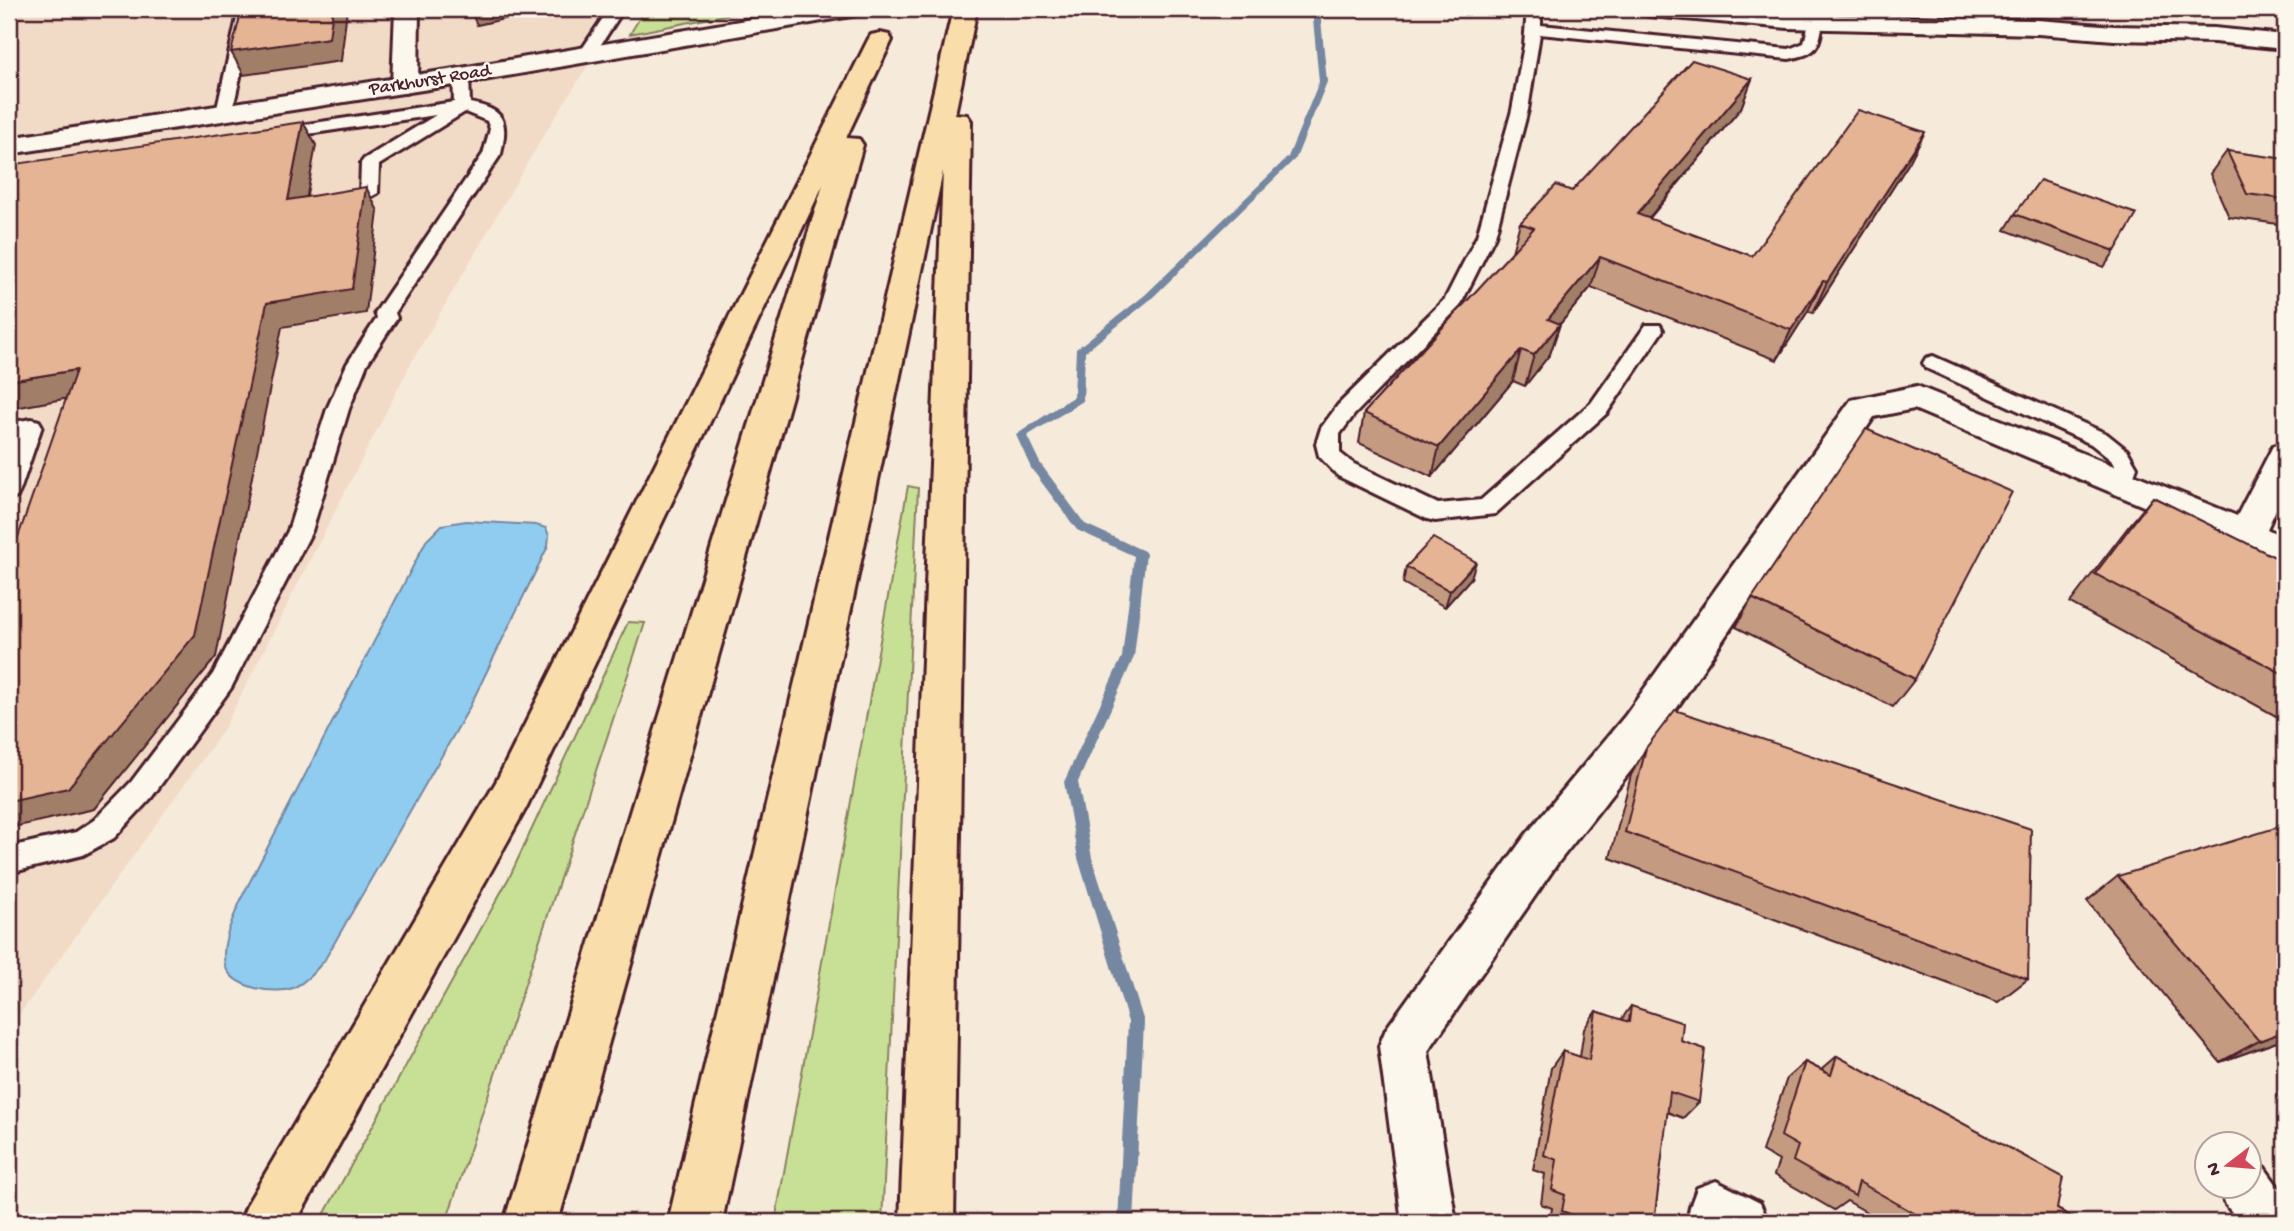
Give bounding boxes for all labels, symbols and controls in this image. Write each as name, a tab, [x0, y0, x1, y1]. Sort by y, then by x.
street label: Parkhurst Road	[367, 60, 494, 102]
north arrow	[2192, 1130, 2262, 1200]
text: N	[2202, 1160, 2228, 1178]

